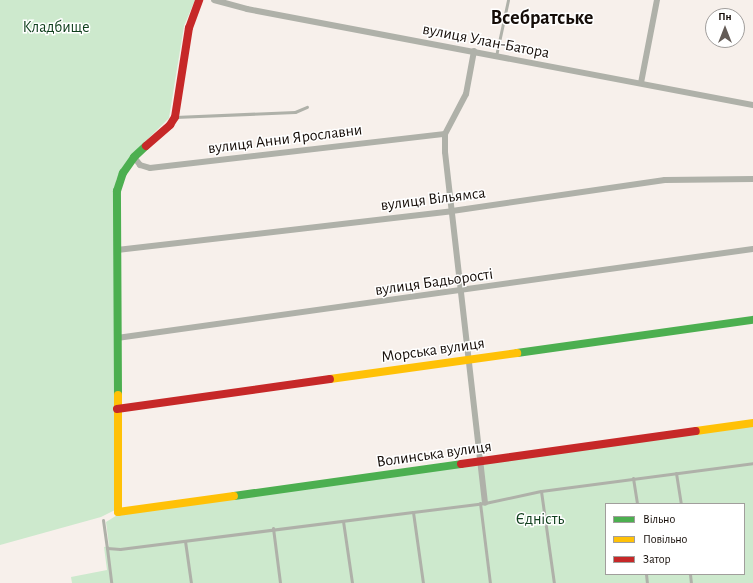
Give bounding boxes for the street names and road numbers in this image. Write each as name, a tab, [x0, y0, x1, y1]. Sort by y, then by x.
street label: вулиця Улан-Батора	[421, 19, 551, 63]
street label: вулиця Анни Ярославни	[207, 120, 363, 158]
street label: вулиця Вільямса	[379, 183, 487, 215]
street label: вулиця Бадьорості	[374, 264, 494, 300]
street label: Морська вулиця	[380, 333, 486, 367]
street label: Волинська вулиця	[375, 436, 493, 472]

